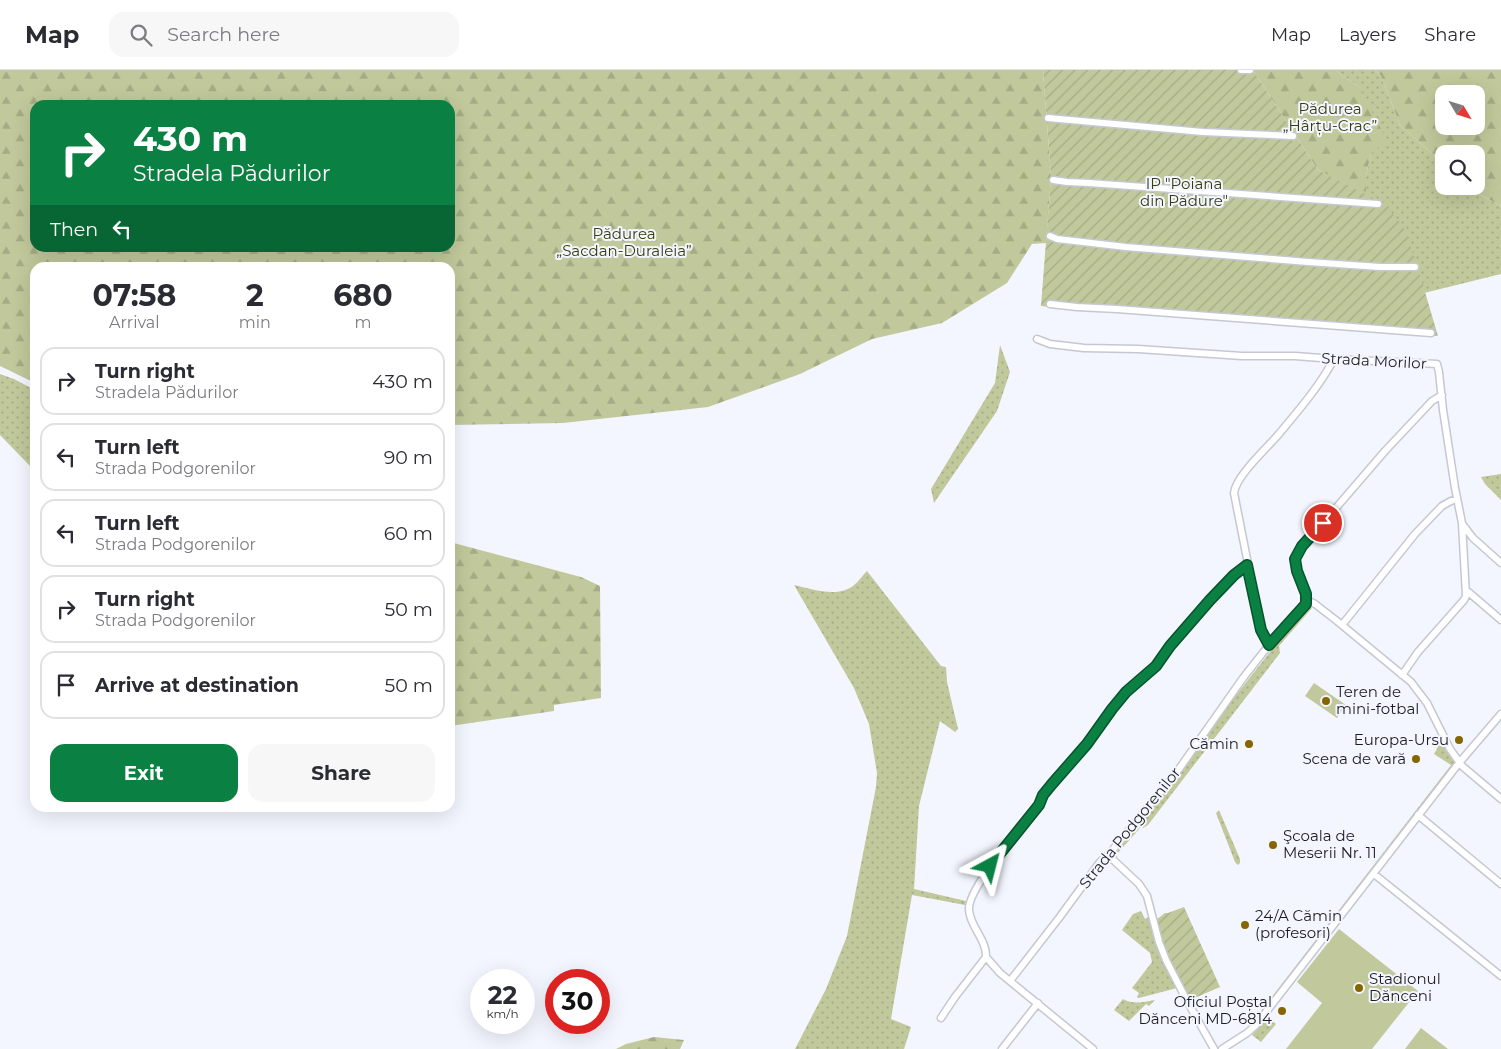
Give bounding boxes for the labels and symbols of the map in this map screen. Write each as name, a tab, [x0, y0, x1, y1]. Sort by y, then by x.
north arrow	[1435, 85, 1485, 135]
park label: Pădurea „Hârțu-Crac”	[1283, 99, 1377, 136]
park label: IP "Poiana din Pădure"	[1140, 174, 1228, 210]
park label: Pădurea „Sacdan-Duraleia”	[556, 224, 692, 260]
street label: Strada Morilor	[1321, 348, 1427, 373]
pin	[1302, 502, 1344, 544]
place label: Teren de mini-fotbal	[1336, 682, 1419, 718]
marker: Teren de mini-fotbal	[1320, 695, 1332, 707]
place label: Europa-Ursu	[1354, 730, 1449, 749]
place label: Cămin	[1190, 734, 1239, 753]
marker: Europa-Ursu	[1453, 734, 1465, 746]
marker: Cămin	[1243, 738, 1255, 750]
place label: Scena de vară	[1302, 749, 1406, 768]
marker: Scena de vară	[1410, 753, 1422, 765]
street label: Strada Podgorenilor	[1075, 763, 1184, 892]
place label: Şcoala de Meserii Nr. 11	[1283, 826, 1377, 862]
position arrow	[963, 839, 1015, 891]
marker: Şcoala de Meserii Nr. 11	[1267, 839, 1279, 851]
place label: 24/A Cămin (profesori)	[1255, 906, 1342, 942]
marker: 24/A Cămin (profesori)	[1239, 919, 1251, 931]
speed limit sign: 30	[545, 969, 610, 1034]
place label: Stadionul Dănceni	[1369, 969, 1441, 1005]
marker: Stadionul Dănceni	[1353, 982, 1365, 994]
place label: Oficiul Poștal Dănceni MD-6814	[1138, 992, 1272, 1028]
marker: Oficiul Poștal Dănceni MD-6814	[1276, 1005, 1288, 1017]

